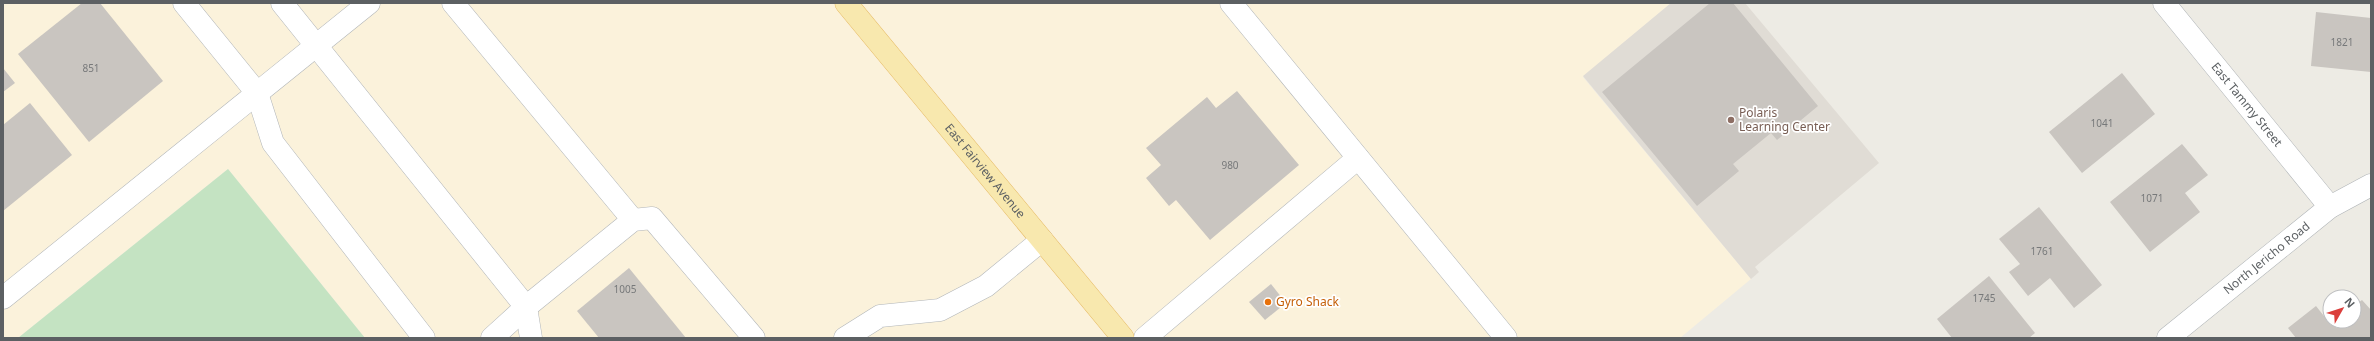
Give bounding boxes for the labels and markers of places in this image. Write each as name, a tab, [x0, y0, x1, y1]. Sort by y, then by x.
place label: Polaris Learning Center	[1739, 104, 1830, 135]
marker: Polaris Learning Center	[1726, 115, 1736, 125]
place label: Gyro Shack	[1276, 293, 1339, 310]
marker: Gyro Shack	[1263, 297, 1273, 307]

